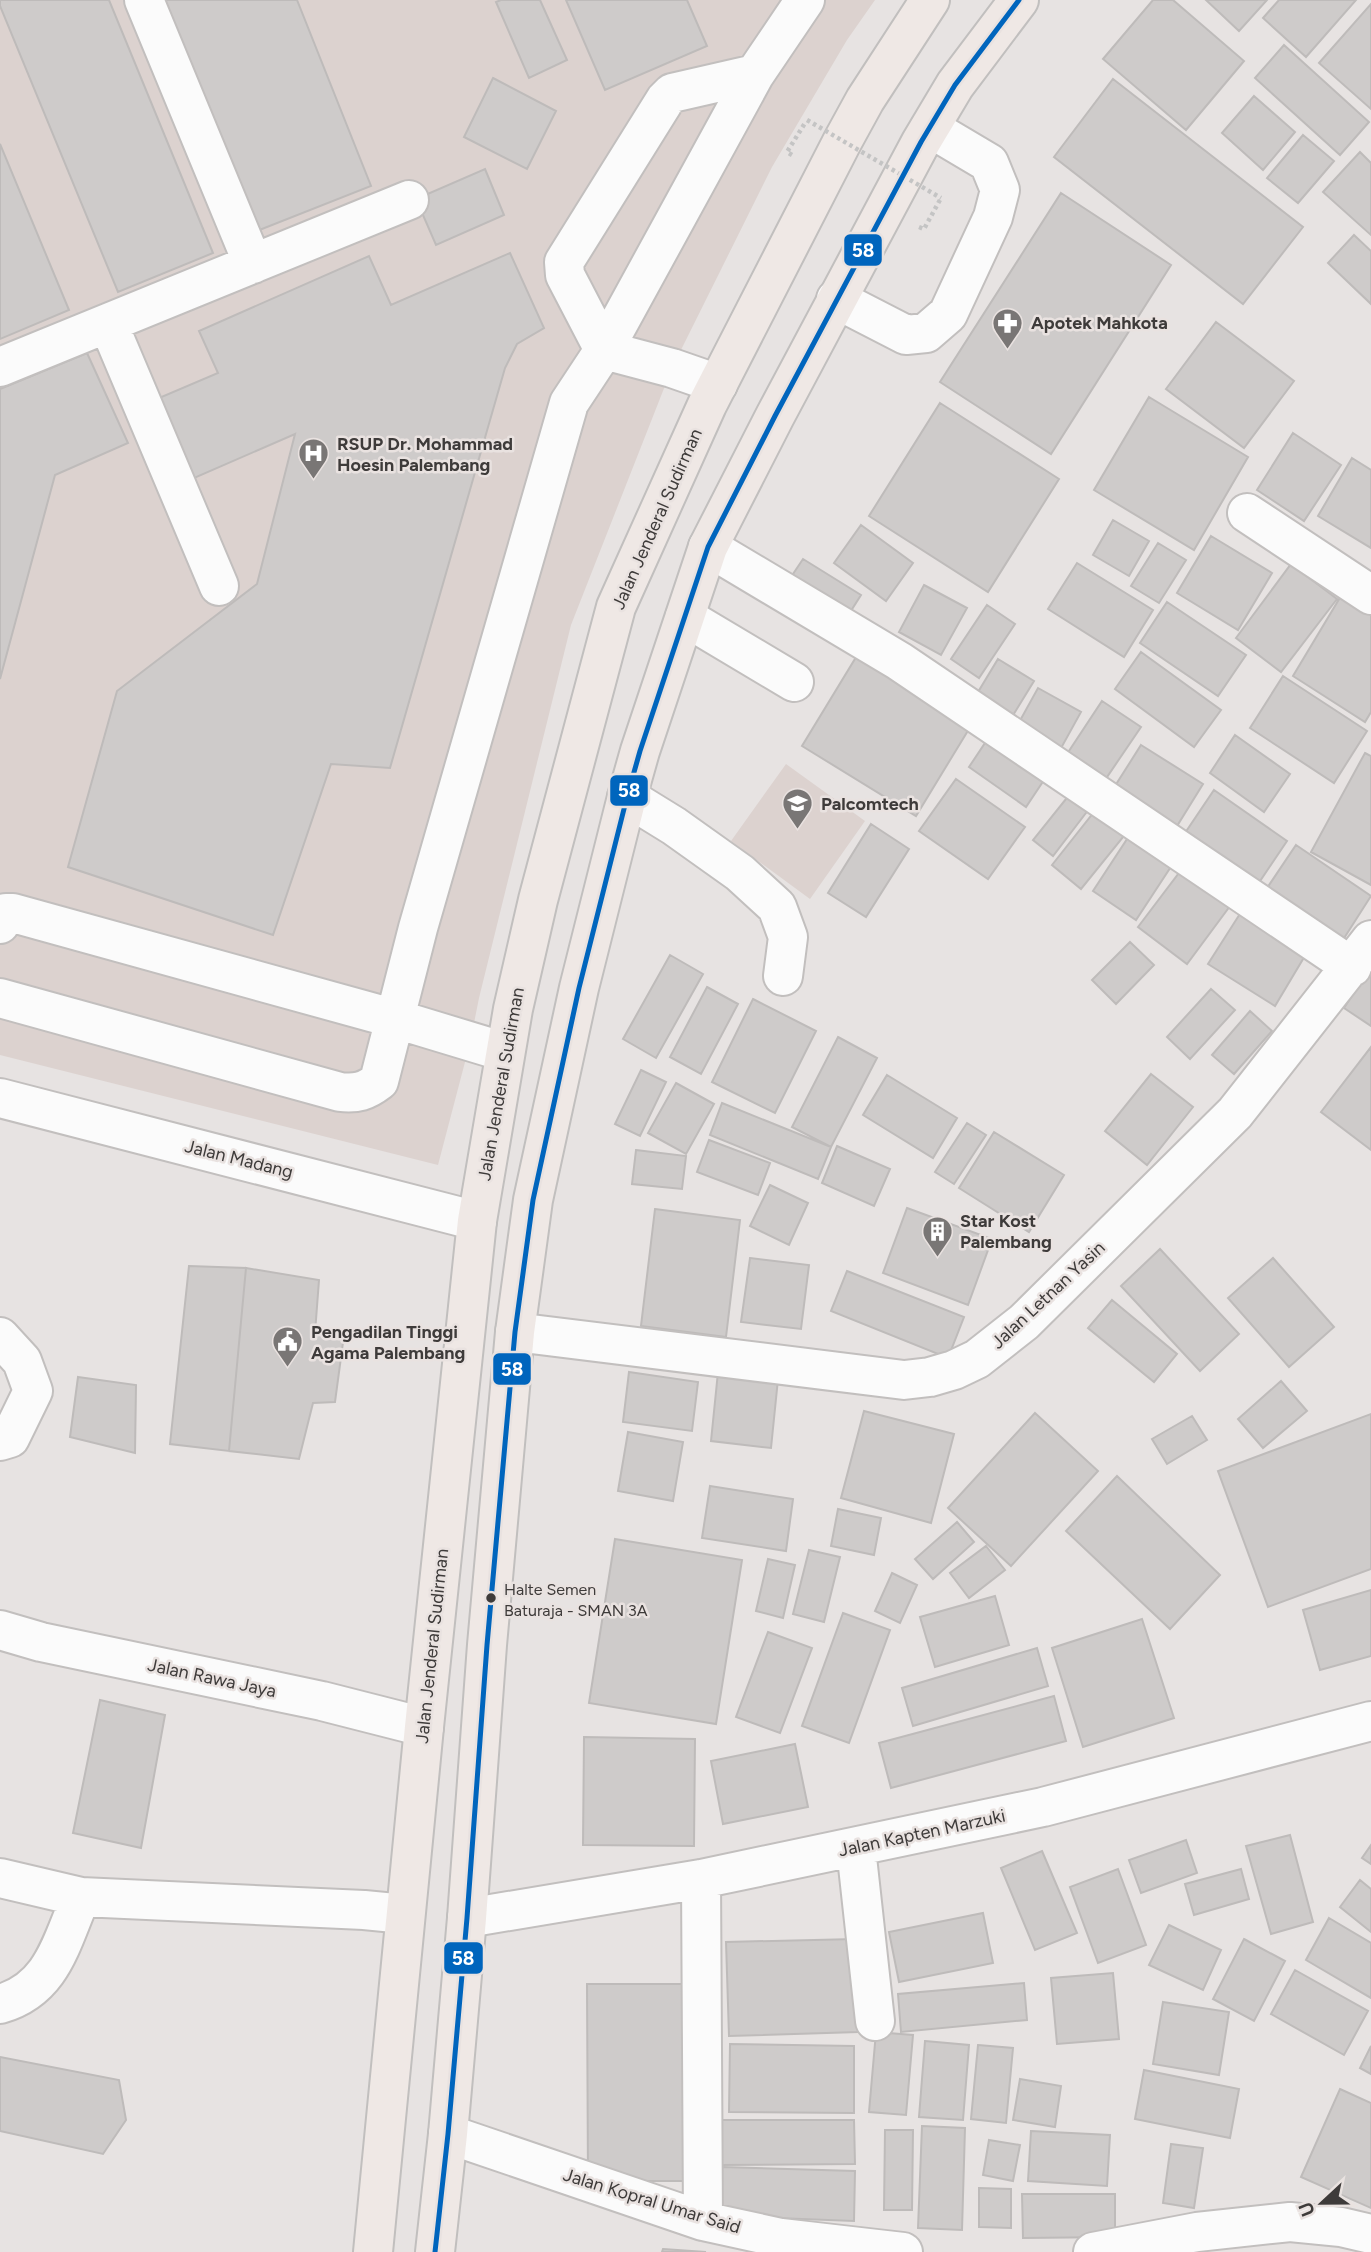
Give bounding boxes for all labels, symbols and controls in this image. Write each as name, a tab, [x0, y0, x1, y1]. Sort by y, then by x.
line badge: 58	[843, 233, 883, 267]
text: 58	[852, 239, 874, 262]
pharmacy icon: Apotek Mahkota	[991, 306, 1025, 350]
place label: Apotek Mahkota	[1031, 312, 1168, 334]
street label: Jalan Jenderal Sudirman	[607, 425, 707, 613]
place label: RSUP Dr. Mohammad Hoesin Palembang	[337, 433, 513, 476]
hospital icon: RSUP Dr. Mohammad Hoesin Palembang	[297, 437, 331, 481]
line badge: 58	[609, 774, 649, 807]
text: 58	[618, 779, 640, 802]
school or university icon: Palcomtech	[781, 787, 815, 831]
place label: Palcomtech	[821, 793, 919, 815]
street label: Jalan Jenderal Sudirman	[473, 986, 529, 1182]
street label: Jalan Madang	[183, 1135, 295, 1183]
place label: Star Kost Palembang	[960, 1210, 1052, 1253]
building icon: Star Kost Palembang	[920, 1214, 954, 1258]
street label: Jalan Letnan Yasin	[987, 1237, 1109, 1353]
place label: Pengadilan Tinggi Agama Palembang	[311, 1321, 465, 1364]
public building icon: Pengadilan Tinggi Agama Palembang	[271, 1325, 305, 1369]
line badge: 58	[492, 1352, 532, 1386]
text: 58	[501, 1358, 523, 1381]
street label: Jalan Jenderal Sudirman	[411, 1548, 453, 1744]
place label: Halte Semen Baturaja - SMAN 3A	[504, 1580, 648, 1620]
marker: Halte Semen Baturaja - SMAN 3A	[484, 1591, 498, 1605]
street label: Jalan Rawa Jaya	[146, 1654, 278, 1702]
street label: Jalan Kapten Marzuki	[837, 1805, 1007, 1861]
line badge: 58	[443, 1941, 484, 1975]
text: 58	[452, 1947, 474, 1970]
street label: Jalan Kopral Umar Said	[561, 2164, 743, 2238]
north arrow	[1287, 2168, 1357, 2238]
text: U	[1294, 2199, 1320, 2220]

